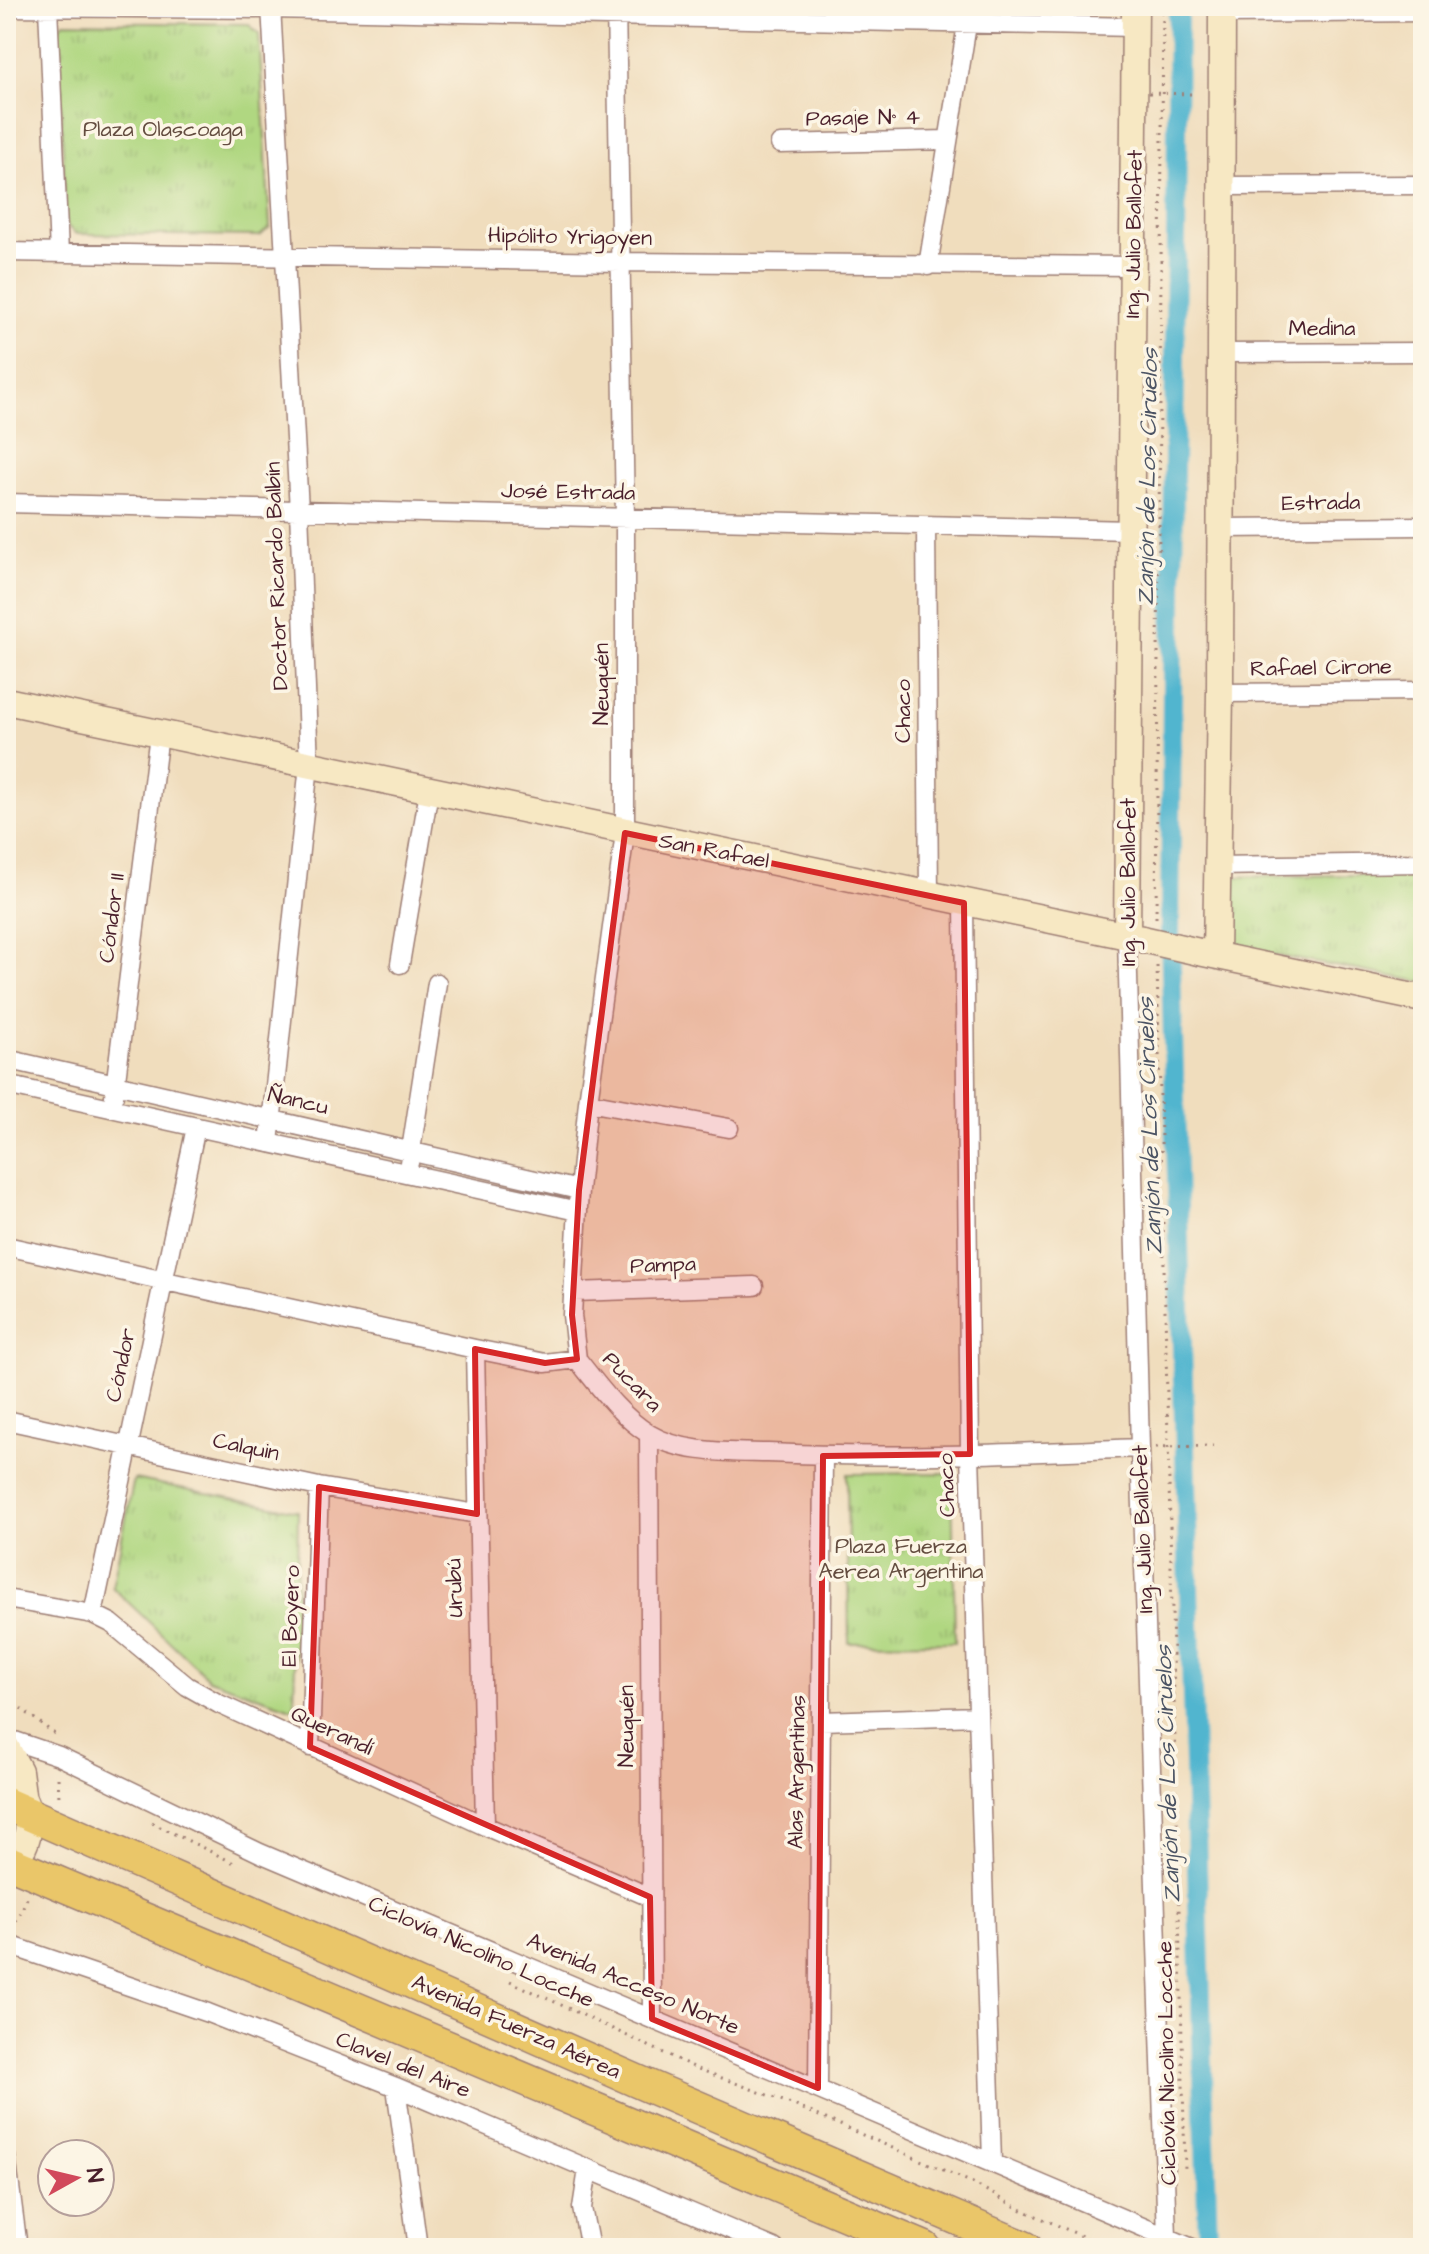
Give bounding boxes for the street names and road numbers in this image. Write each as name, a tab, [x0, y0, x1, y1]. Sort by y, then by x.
street label: Pasaje N° 4	[805, 102, 921, 134]
street label: Ing. Julio Ballofet	[1117, 149, 1152, 318]
street label: Hipólito Yrigoyen	[488, 220, 652, 255]
street label: Medina	[1289, 313, 1355, 344]
street label: Doctor Ricardo Balbín	[258, 461, 296, 691]
street label: José Estrada	[500, 475, 636, 509]
street label: Estrada	[1281, 487, 1361, 519]
street label: Neuquén	[586, 643, 617, 725]
street label: Rafael Cirone	[1250, 651, 1392, 685]
street label: Chaco	[888, 678, 919, 743]
street label: Ing. Julio Ballofet	[1113, 798, 1145, 966]
street label: San Rafael	[656, 825, 772, 877]
street label: Cóndor II	[91, 871, 133, 965]
street label: Ñancu	[265, 1079, 331, 1123]
street label: Pampa	[630, 1248, 696, 1282]
street label: Cóndor	[98, 1325, 144, 1405]
street label: Pucara	[595, 1345, 669, 1419]
street label: Calquin	[210, 1425, 282, 1469]
street label: Ing. Julio Ballofet	[1125, 1444, 1162, 1614]
street label: Chaco	[930, 1452, 964, 1518]
street label: Urubú	[438, 1558, 472, 1618]
street label: El Boyero	[274, 1564, 309, 1667]
street label: Neuquén	[611, 1685, 642, 1767]
street label: Alas Argentinas	[780, 1694, 815, 1850]
street label: Querandí	[286, 1698, 379, 1764]
street label: Ciclovía Nicolino Locche	[363, 1888, 599, 2016]
street label: Avenida Acceso Norte	[522, 1925, 744, 2043]
street label: Ciclovía Nicolino Locche	[1149, 1941, 1185, 2185]
street label: Avenida Fuerza Aérea	[407, 1967, 625, 2087]
street label: Clavel del Aire	[331, 2024, 475, 2106]

